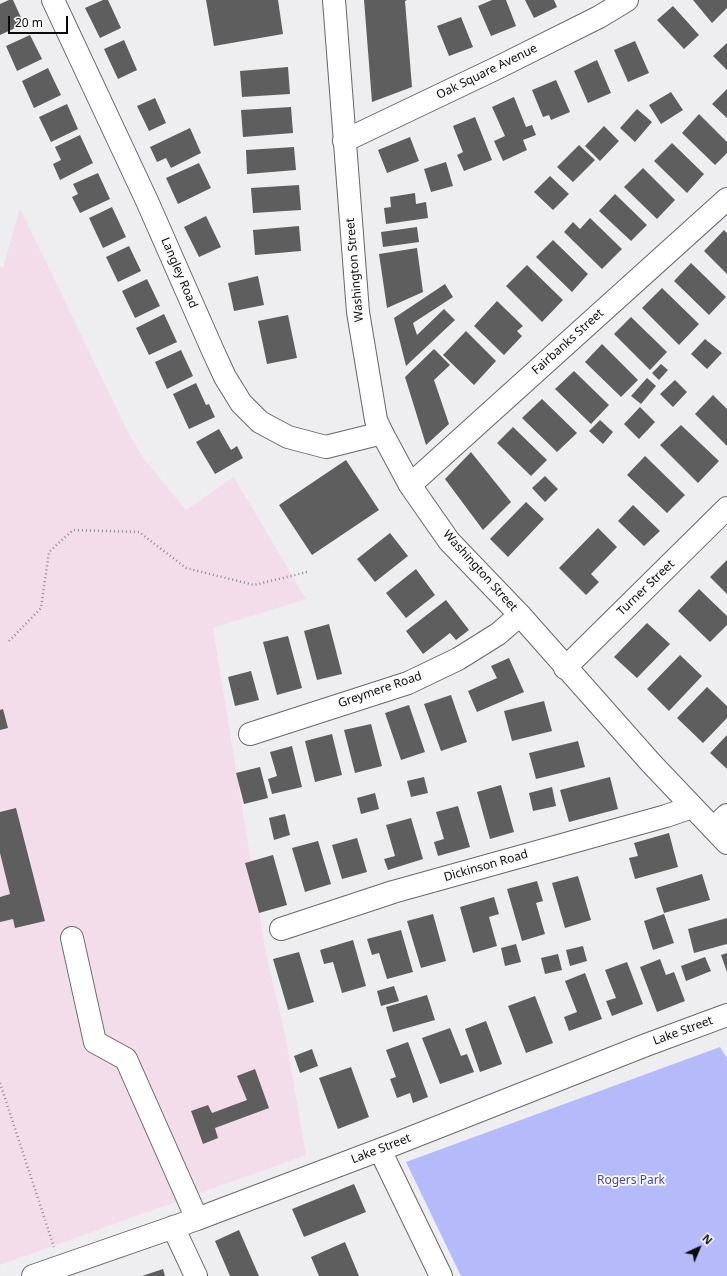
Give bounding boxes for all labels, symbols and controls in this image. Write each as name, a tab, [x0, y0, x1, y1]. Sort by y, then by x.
scale bar	[10, 8, 70, 34]
text: 20 m	[15, 14, 43, 31]
street label: Oak Square Avenue	[434, 41, 540, 103]
street label: Washington Street	[343, 217, 367, 323]
street label: Langley Road	[158, 235, 200, 311]
street label: Fairbanks Street	[529, 306, 607, 378]
street label: Washington Street	[440, 527, 520, 615]
street label: Turner Street	[614, 557, 678, 619]
street label: Greymere Road	[336, 669, 424, 711]
street label: Dickinson Road	[442, 847, 530, 885]
street label: Lake Street	[651, 1013, 715, 1049]
street label: Lake Street	[349, 1131, 413, 1167]
park label: Rogers Park	[597, 1174, 665, 1188]
north arrow	[679, 1228, 719, 1268]
text: N	[699, 1230, 716, 1248]

